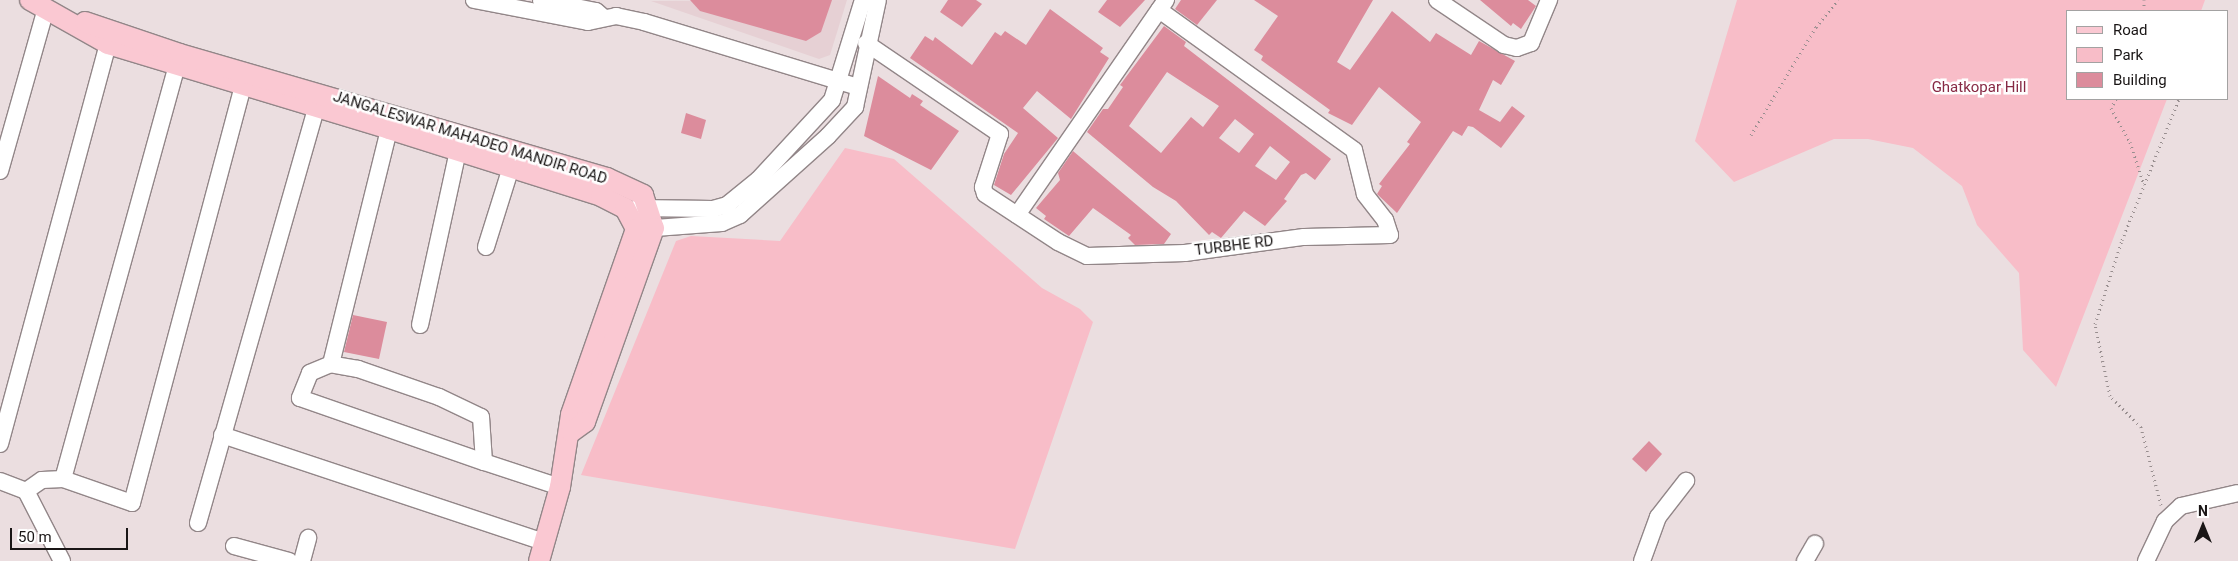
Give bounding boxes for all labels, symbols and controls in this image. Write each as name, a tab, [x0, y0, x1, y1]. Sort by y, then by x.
legend	[2066, 10, 2228, 100]
text: Road	[2113, 21, 2147, 39]
text: Park	[2113, 46, 2143, 64]
text: Building	[2113, 71, 2167, 89]
park label: Ghatkopar Hill	[1932, 79, 2026, 97]
street label: JANGALESWAR MAHADEO MANDIR ROAD	[331, 88, 609, 188]
street label: TURBHE RD	[1194, 232, 1274, 260]
north arrow	[2178, 501, 2228, 551]
text: N	[2198, 503, 2208, 519]
scale bar	[12, 518, 130, 550]
text: 50 m	[18, 528, 52, 546]

